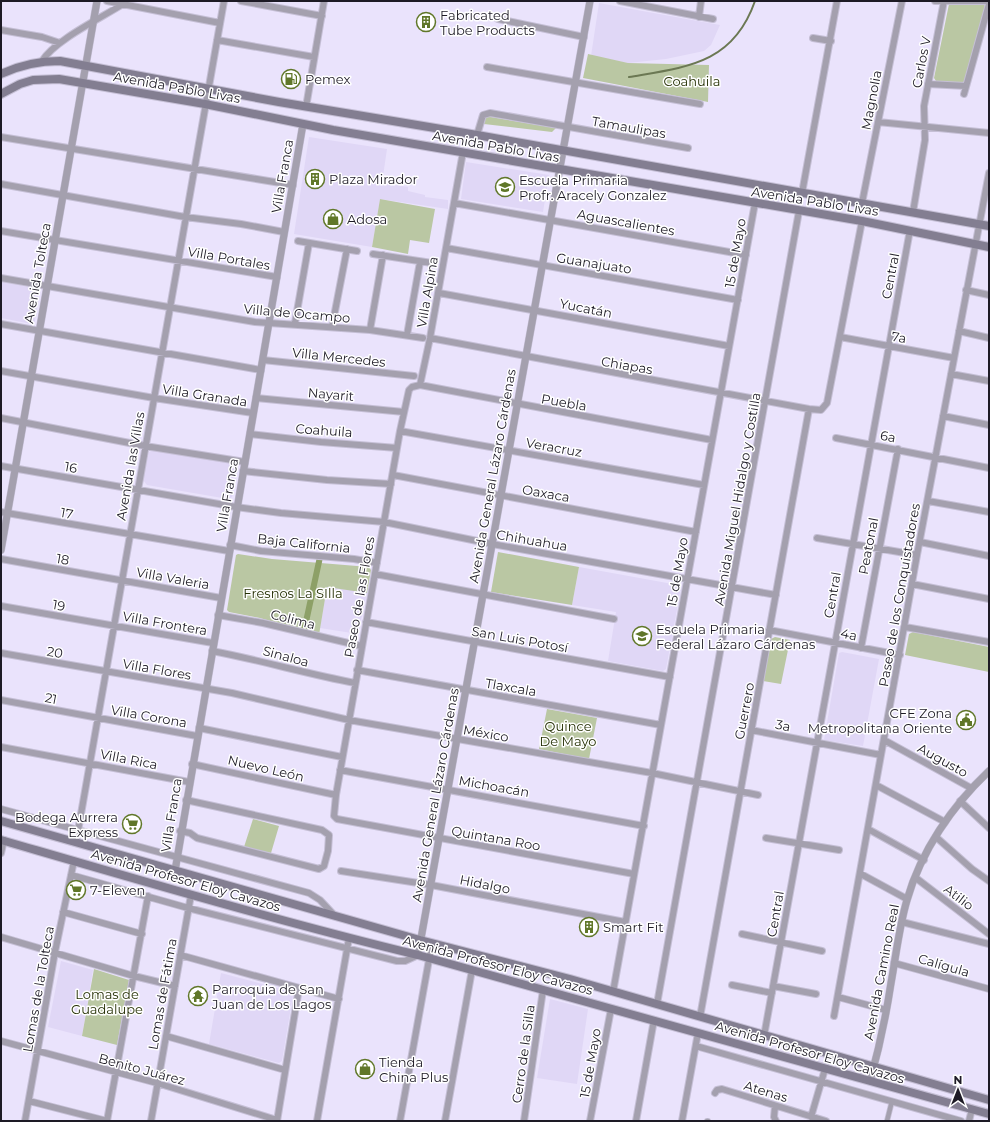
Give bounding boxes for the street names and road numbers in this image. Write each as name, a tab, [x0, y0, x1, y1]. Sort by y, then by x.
street label: Carlos V	[908, 34, 934, 89]
street label: Avenida Pablo Livas	[112, 68, 242, 106]
street label: Magnolia	[857, 69, 885, 131]
street label: Tamaulipas	[591, 113, 667, 141]
street label: Avenida Pablo Livas	[431, 127, 561, 165]
street label: Villa Franca	[268, 138, 296, 214]
street label: Avenida Pablo Livas	[750, 183, 880, 219]
street label: Aguascalientes	[576, 206, 676, 238]
street label: 15 de Mayo	[721, 217, 749, 289]
street label: Avenida Tolteca	[20, 221, 54, 325]
street label: Villa Portales	[186, 243, 272, 273]
street label: Guanajuato	[555, 249, 633, 277]
street label: Central	[878, 252, 902, 300]
street label: Villa Alpina	[413, 255, 441, 329]
street label: Yucatán	[558, 295, 614, 321]
street label: Villa de Ocampo	[243, 300, 351, 326]
street label: 7a	[890, 328, 908, 346]
street label: Villa Mercedes	[292, 344, 386, 370]
street label: Chiapas	[600, 353, 654, 377]
street label: Avenida General Lázaro Cárdenas	[465, 368, 519, 584]
street label: Villa Granada	[161, 380, 249, 410]
street label: Nayarit	[307, 384, 355, 404]
street label: Puebla	[540, 390, 588, 414]
street label: Avenida Miguel Hidalgo y Costilla	[710, 391, 764, 607]
street label: Avenida las Villas	[113, 410, 147, 522]
street label: Coahuila	[295, 420, 353, 440]
street label: 6a	[879, 427, 897, 445]
street label: Veracruz	[525, 434, 584, 460]
street label: Villa Franca	[213, 457, 241, 533]
street label: 16	[63, 458, 79, 476]
street label: Oaxaca	[521, 481, 571, 505]
street label: Paseo de los Conquistadores	[875, 502, 923, 688]
street label: 17	[60, 504, 75, 522]
street label: Peatonal	[855, 516, 881, 576]
street label: Chihuahua	[495, 526, 569, 554]
street label: Baja California	[257, 530, 351, 556]
street label: Paseo de las Flores	[340, 535, 378, 659]
street label: 15 de Mayo	[663, 536, 691, 608]
street label: 18	[55, 550, 71, 568]
street label: Villa Valeria	[135, 564, 211, 592]
street label: Central	[820, 571, 844, 619]
street label: 19	[51, 596, 67, 614]
street label: Colima	[269, 606, 317, 632]
street label: Villa Frontera	[121, 608, 209, 638]
street label: San Luis Potosí	[470, 623, 570, 655]
street label: 4a	[839, 624, 859, 644]
street label: Sinaloa	[261, 642, 311, 670]
street label: 20	[46, 643, 64, 661]
street label: Villa Flores	[121, 655, 193, 683]
street label: Tlaxcala	[484, 675, 538, 699]
street label: Guerrero	[731, 681, 757, 741]
street label: Avenida General Lázaro Cárdenas	[408, 687, 462, 903]
street label: 21	[44, 689, 58, 707]
street label: Villa Corona	[110, 701, 188, 731]
street label: 3a	[774, 716, 792, 734]
street label: México	[462, 721, 510, 745]
street label: Augusto	[915, 740, 971, 780]
street label: Villa Rica	[99, 746, 159, 772]
street label: Nuevo León	[226, 751, 306, 785]
street label: Michoacán	[457, 772, 531, 800]
street label: Villa Franca	[157, 777, 185, 853]
street label: Quintana Roo	[450, 822, 542, 854]
street label: Avenida Profesor Eloy Cavazos	[90, 845, 282, 915]
street label: Hidalgo	[458, 871, 512, 897]
street label: Atilio	[941, 881, 977, 913]
street label: Central	[763, 890, 787, 938]
street label: Avenida Camino Real	[860, 902, 902, 1042]
street label: Lomas de la Tolteca	[19, 925, 57, 1053]
street label: Avenida Profesor Eloy Cavazos	[401, 932, 595, 998]
street label: Lomas de Fátima	[144, 937, 180, 1051]
street label: Calígula	[917, 950, 971, 980]
street label: Cerro de la Silla	[508, 1004, 538, 1104]
street label: Avenida Profesor Eloy Cavazos	[714, 1017, 906, 1087]
street label: 15 de Mayo	[576, 1027, 604, 1099]
street label: Benito Juárez	[97, 1050, 187, 1088]
street label: Atenas	[742, 1077, 790, 1105]

